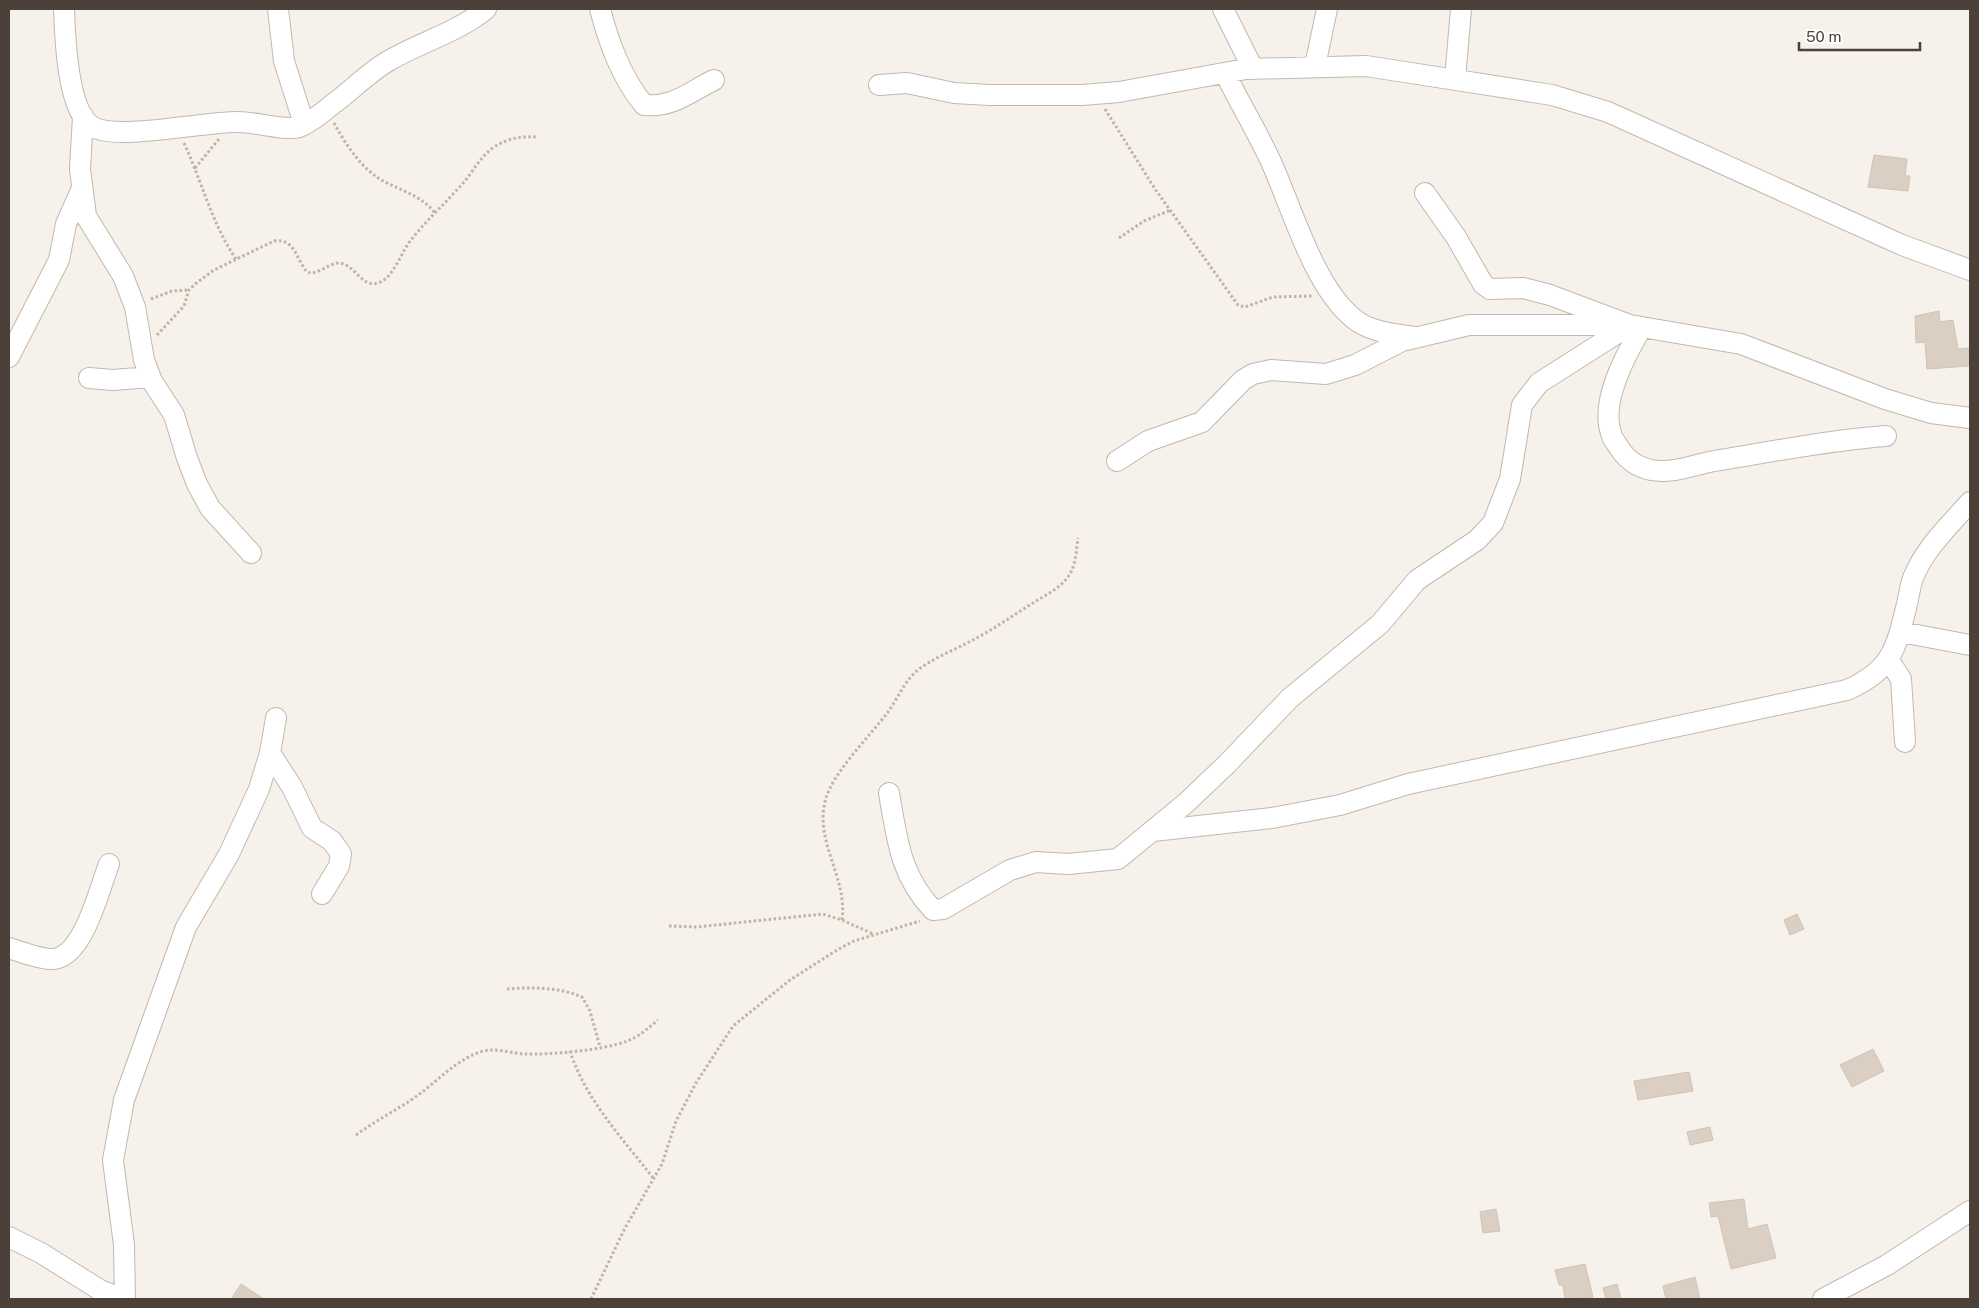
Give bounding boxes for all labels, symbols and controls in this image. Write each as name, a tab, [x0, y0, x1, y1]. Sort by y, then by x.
scale bar	[1799, 20, 1920, 52]
text: 50 m	[1806, 28, 1841, 45]

